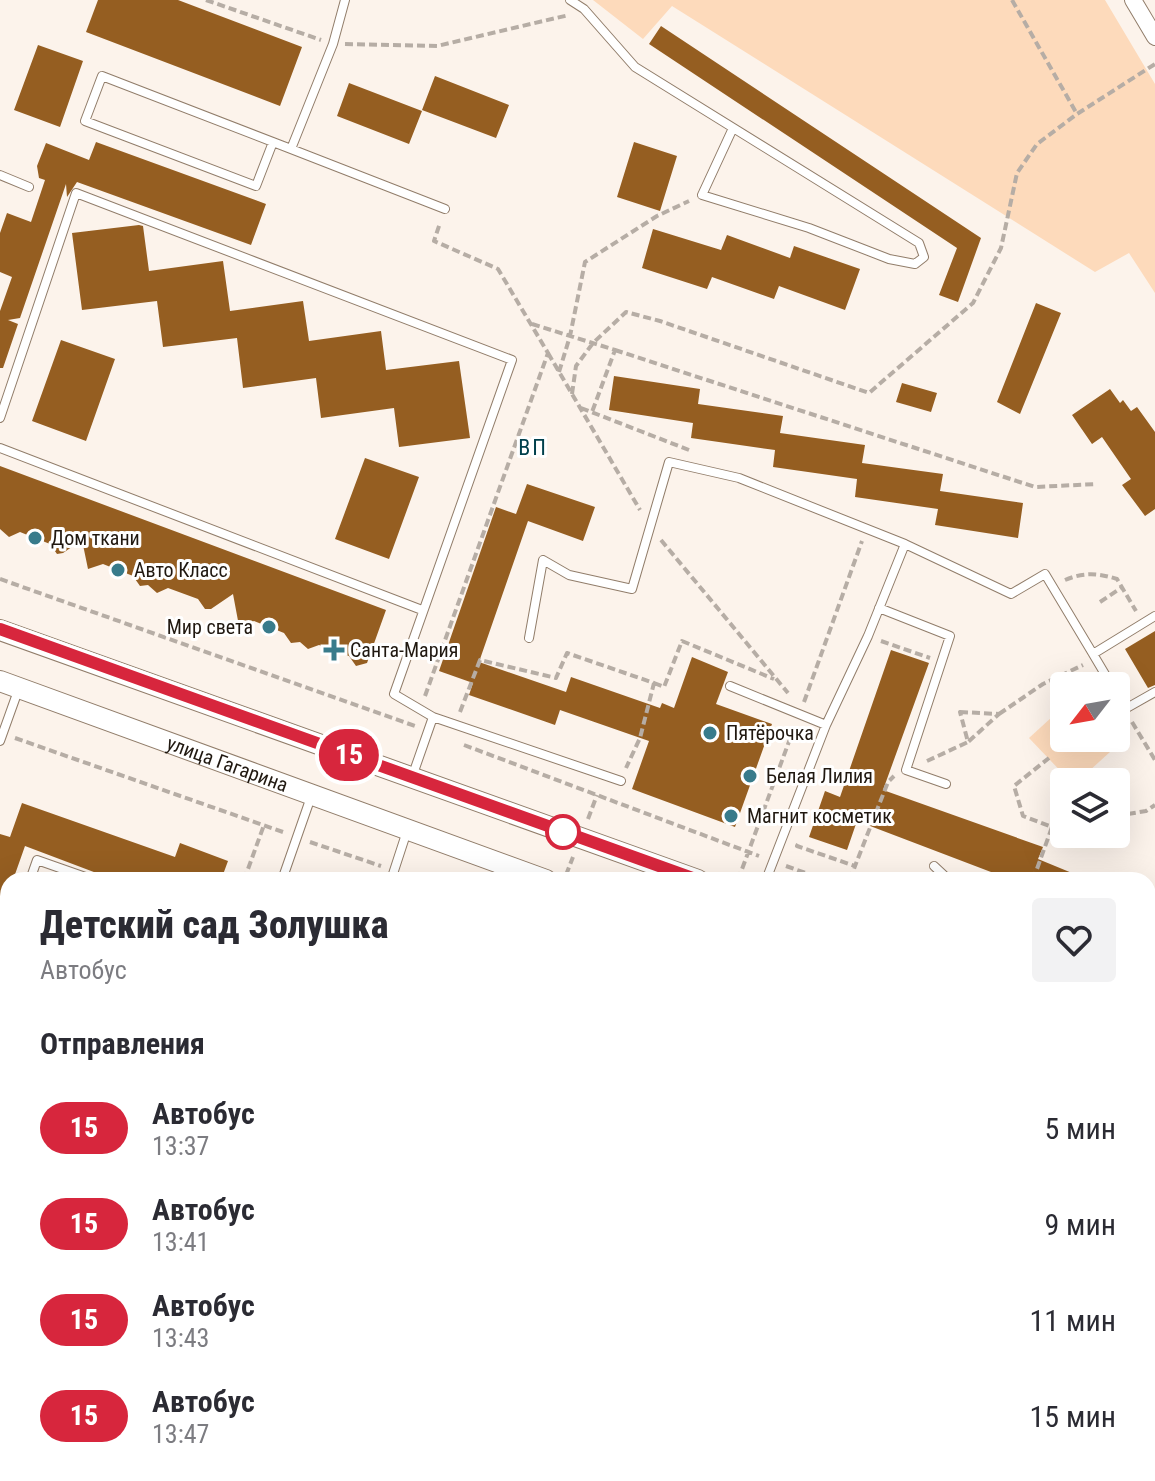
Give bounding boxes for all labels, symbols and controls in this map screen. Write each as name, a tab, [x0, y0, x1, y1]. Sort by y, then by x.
district label: ВП	[518, 435, 548, 460]
place label: Дом ткани	[51, 526, 140, 550]
marker: Дом ткани	[26, 529, 44, 547]
place label: Авто Класс	[134, 558, 228, 582]
marker: Авто Класс	[109, 561, 127, 579]
place label: Мир света	[167, 615, 253, 639]
marker: Мир света	[260, 618, 278, 636]
place label: Санта-Мария	[350, 638, 458, 662]
marker: Санта-Мария	[325, 641, 343, 659]
north arrow	[1050, 672, 1130, 752]
map controls	[1050, 672, 1130, 848]
place label: Пятёрочка	[726, 721, 814, 745]
marker: Пятёрочка	[701, 724, 719, 742]
line badge: 15	[313, 729, 385, 781]
street label: улица Гагарина	[164, 731, 291, 797]
text: 15	[335, 738, 363, 771]
place label: Белая Лилия	[766, 764, 873, 788]
marker: Белая Лилия	[741, 767, 759, 785]
button: layers	[1050, 768, 1130, 848]
place label: Магнит косметик	[747, 804, 892, 828]
marker: Магнит косметик	[722, 807, 740, 825]
unlabelled marker	[546, 815, 580, 849]
button: heart	[1032, 898, 1116, 982]
text: Детский сад Золушка	[40, 903, 388, 947]
text: Автобус	[40, 955, 127, 985]
text: Отправления	[40, 1026, 205, 1061]
text: Автобус	[152, 1096, 255, 1131]
text: 15	[70, 1111, 98, 1144]
text: 5 мин	[1044, 1111, 1116, 1146]
text: 13:37	[152, 1131, 209, 1161]
text: Автобус	[152, 1192, 255, 1227]
text: 15	[70, 1207, 98, 1240]
text: 9 мин	[1044, 1207, 1116, 1242]
text: 13:41	[152, 1227, 209, 1257]
text: Автобус	[152, 1288, 255, 1323]
text: 15	[70, 1303, 98, 1336]
text: 11 мин	[1030, 1303, 1116, 1338]
text: 13:43	[152, 1323, 209, 1353]
text: Автобус	[152, 1384, 255, 1419]
text: 15	[70, 1399, 98, 1432]
text: 15 мин	[1030, 1399, 1116, 1434]
text: 13:47	[152, 1419, 209, 1449]

